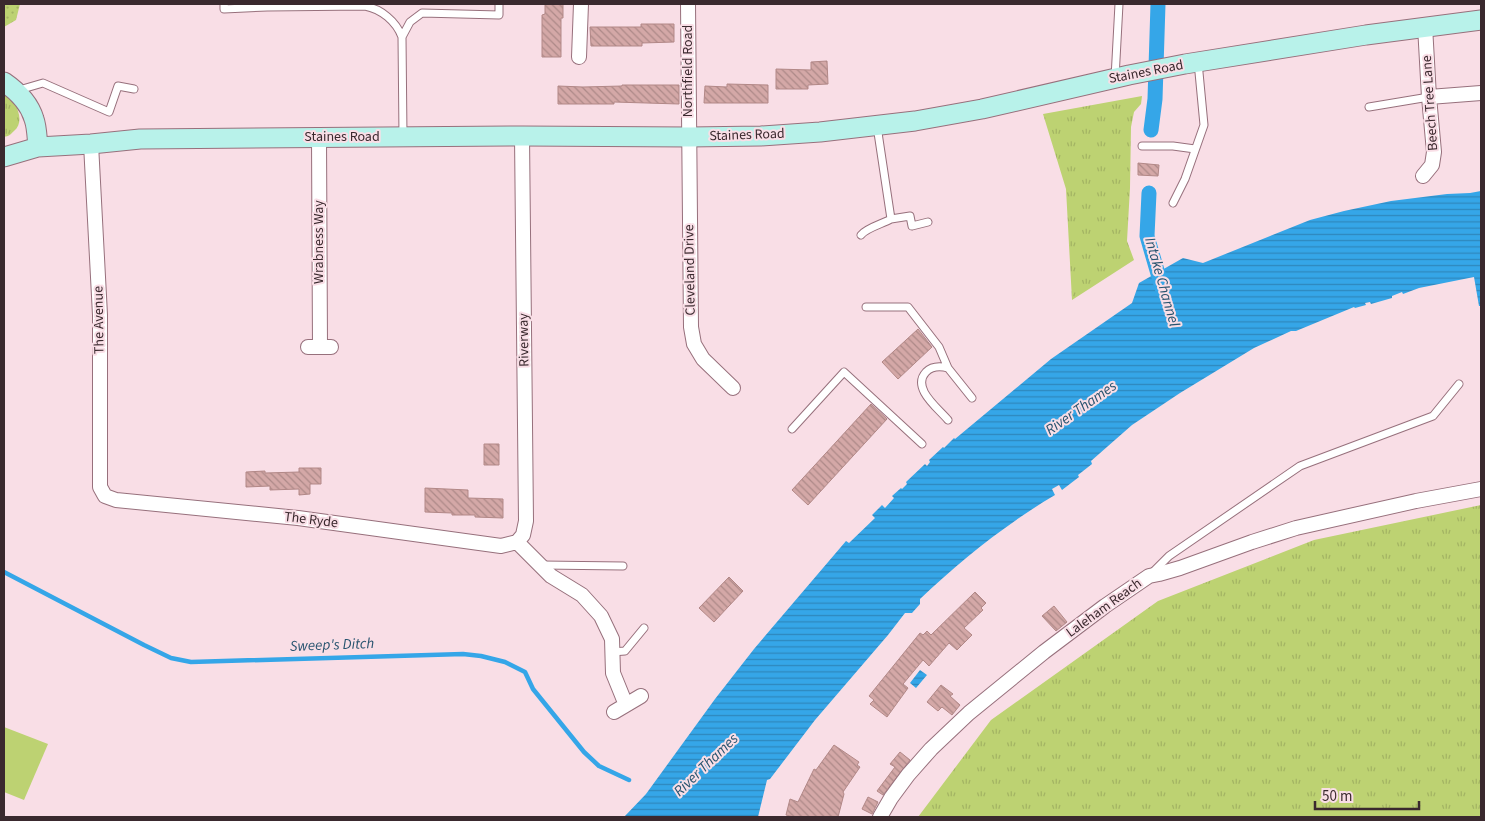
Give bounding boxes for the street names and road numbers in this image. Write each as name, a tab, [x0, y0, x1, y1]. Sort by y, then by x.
street label: Northfield Road	[678, 25, 698, 117]
street label: Staines Road	[1107, 55, 1185, 89]
street label: Beech Tree Lane	[1417, 55, 1443, 151]
street label: Staines Road	[709, 124, 785, 146]
street label: Staines Road	[304, 127, 380, 147]
street label: Wrabness Way	[309, 200, 329, 284]
street label: Cleveland Drive	[679, 224, 701, 316]
street label: The Avenue	[88, 286, 110, 354]
street label: Riverway	[514, 313, 534, 367]
street label: The Ryde	[283, 507, 339, 533]
street label: Laleham Reach	[1062, 574, 1146, 642]

